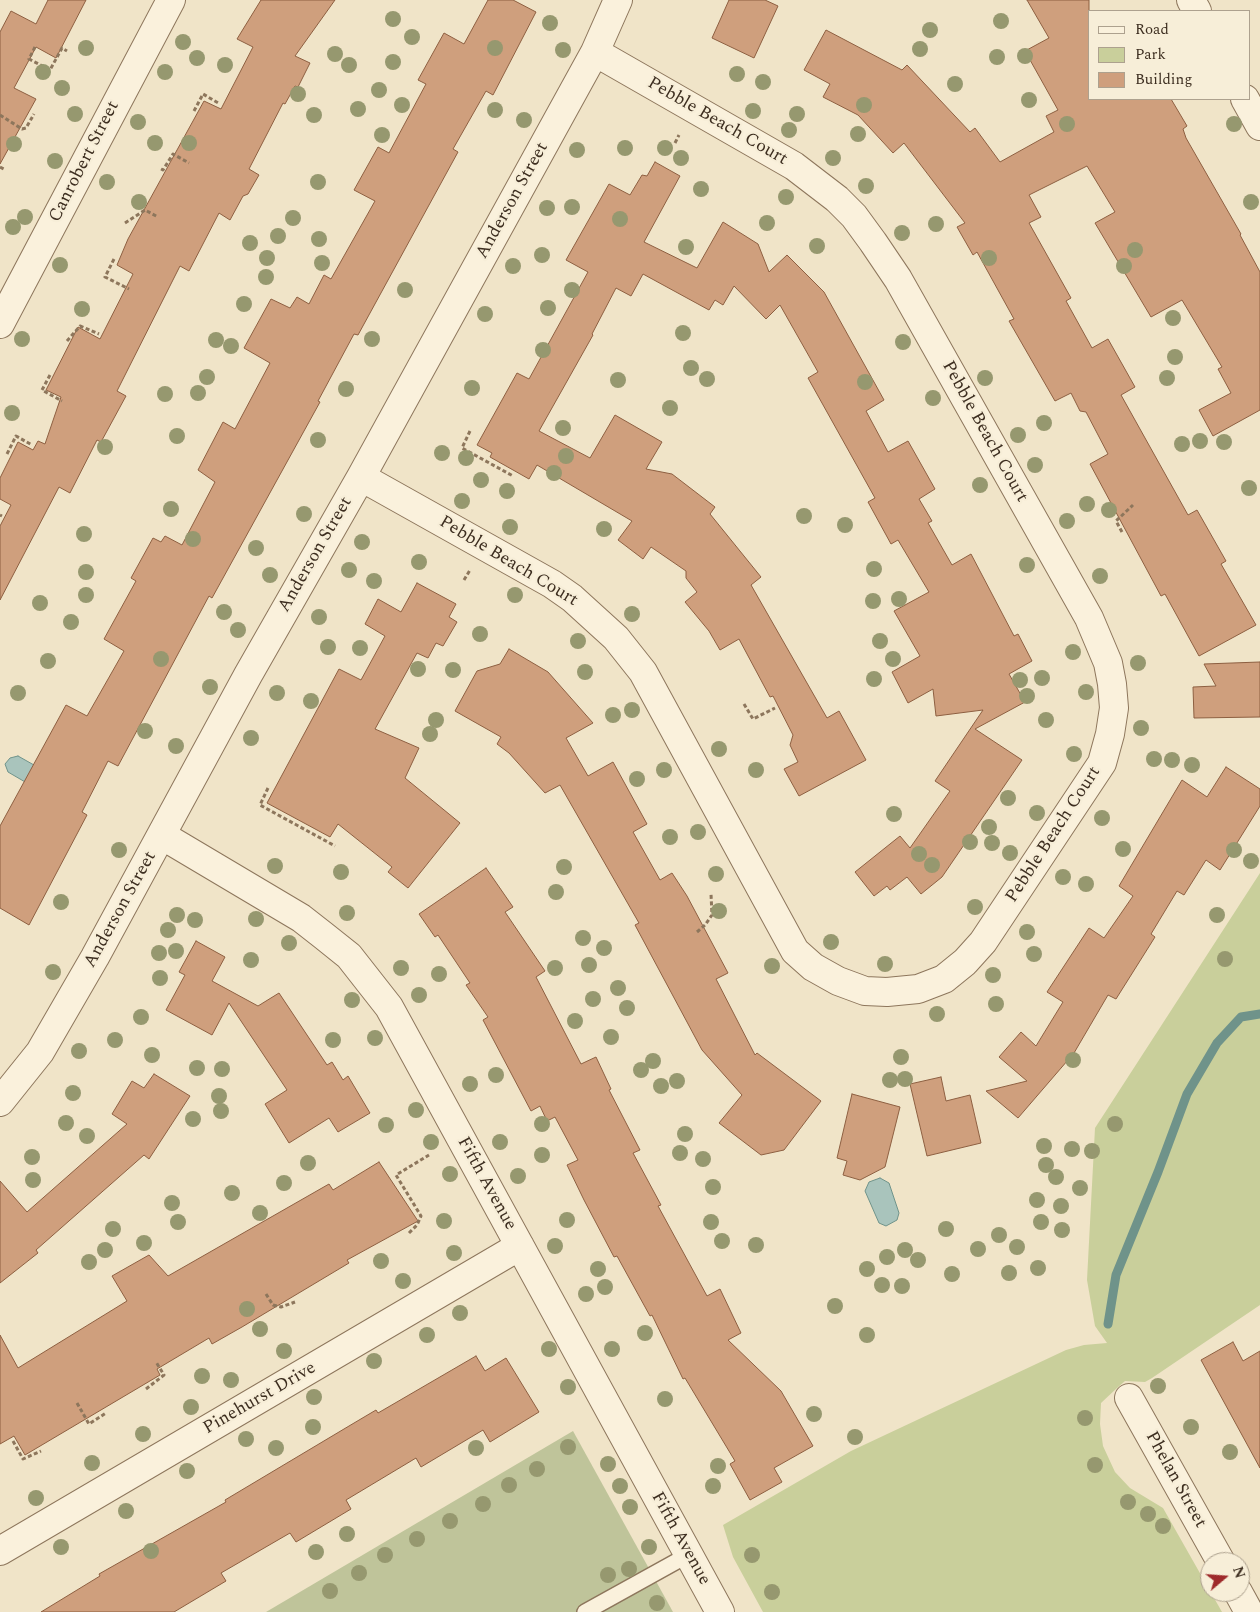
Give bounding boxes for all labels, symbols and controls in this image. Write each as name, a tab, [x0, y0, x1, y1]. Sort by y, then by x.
legend	[1088, 10, 1250, 100]
text: Road	[1135, 18, 1169, 41]
text: Park	[1135, 43, 1166, 66]
text: Building	[1135, 68, 1192, 91]
street label: Pebble Beach Court	[643, 73, 791, 171]
street label: Canrobert Street	[45, 98, 125, 226]
street label: Anderson Street	[472, 139, 554, 263]
street label: Pebble Beach Court	[936, 358, 1032, 506]
street label: Anderson Street	[274, 493, 358, 617]
street label: Pebble Beach Court	[435, 512, 581, 612]
street label: Pebble Beach Court	[1002, 763, 1106, 907]
street label: Anderson Street	[80, 848, 162, 972]
street label: Fifth Avenue	[451, 1134, 521, 1234]
street label: Pinehurst Drive	[200, 1358, 320, 1440]
street label: Phelan Street	[1140, 1428, 1210, 1532]
street label: Fifth Avenue	[645, 1489, 715, 1589]
north arrow	[1200, 1552, 1250, 1602]
text: N	[1227, 1564, 1251, 1581]

